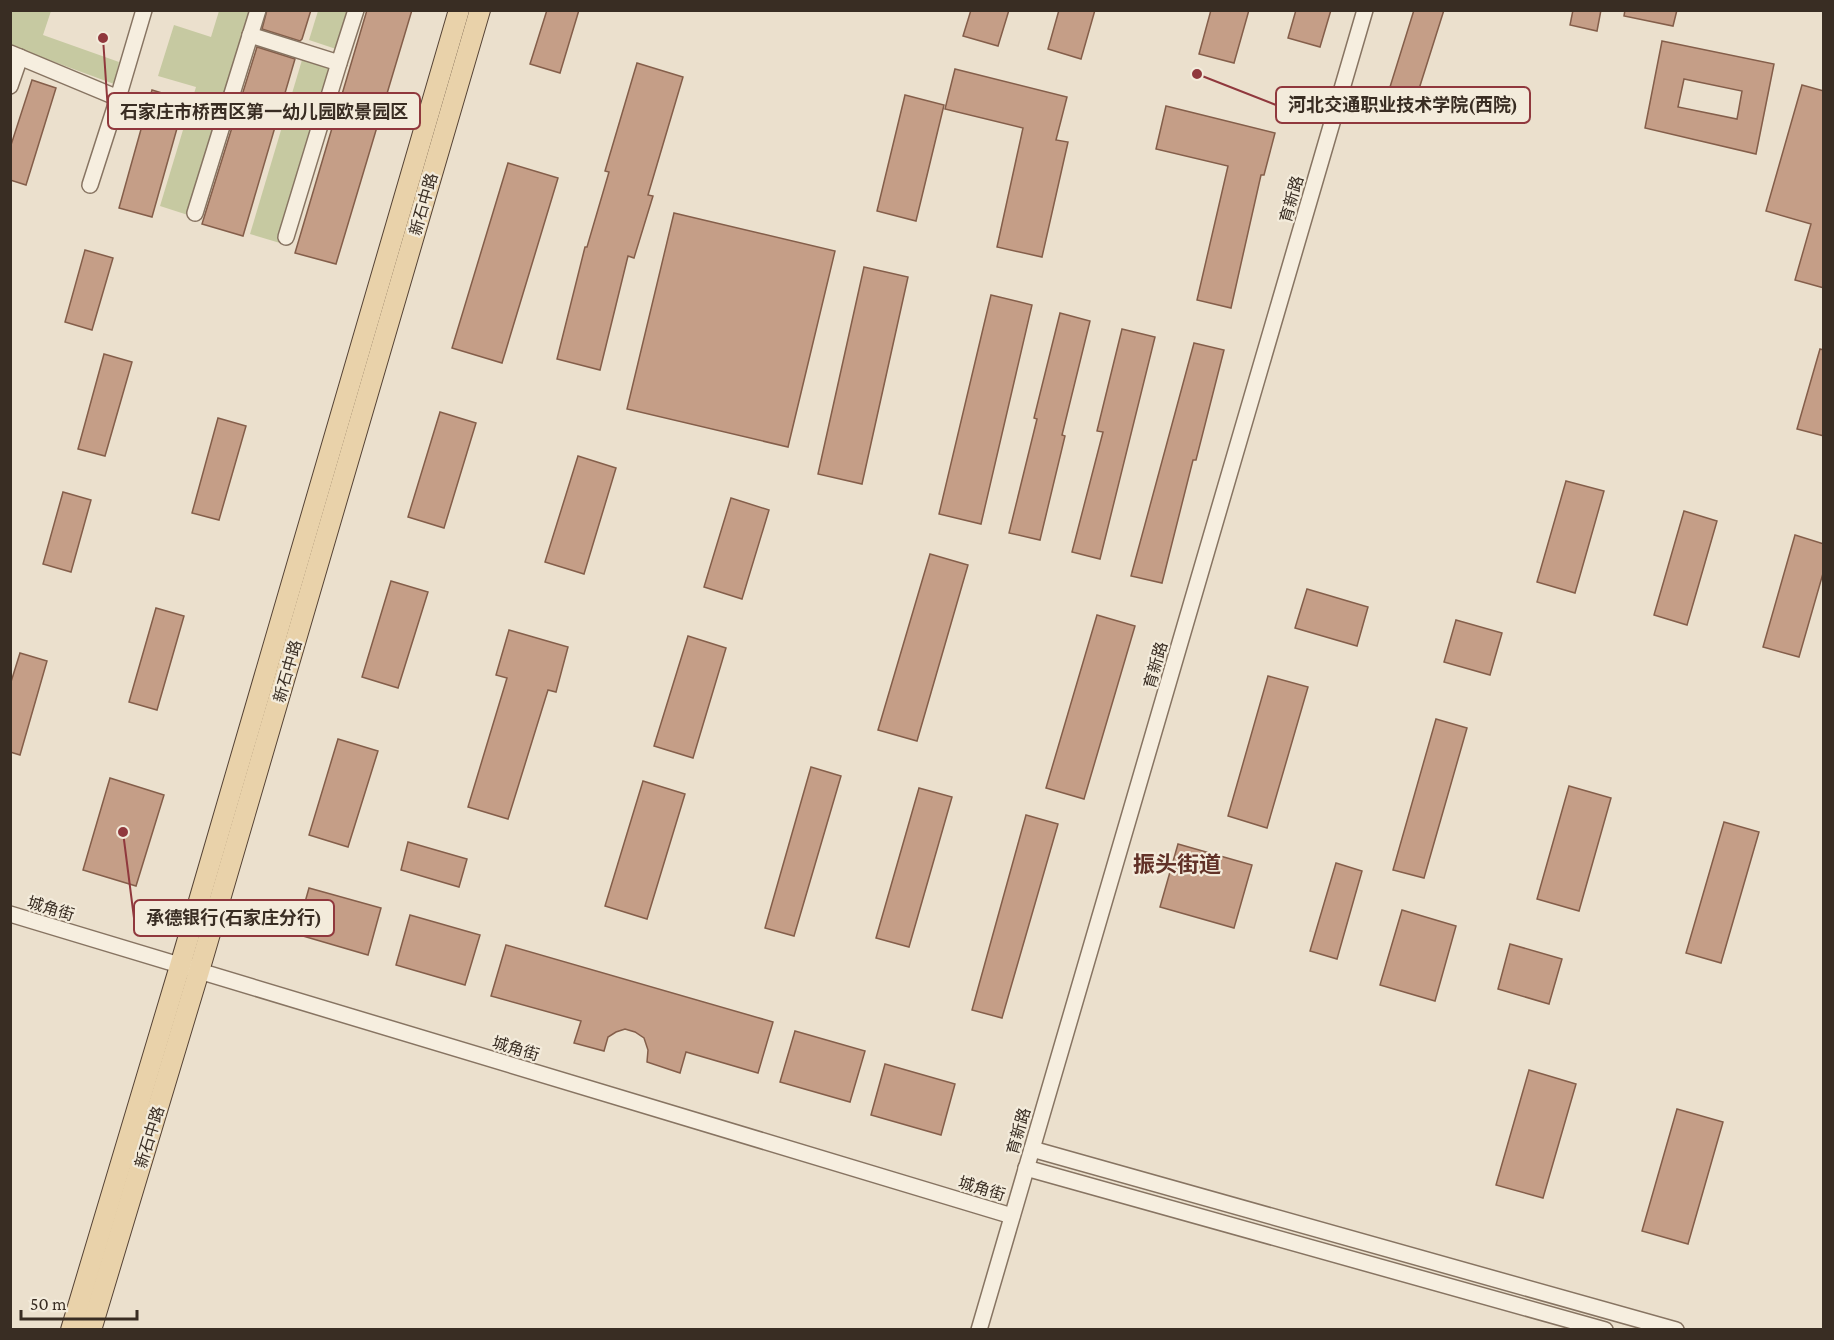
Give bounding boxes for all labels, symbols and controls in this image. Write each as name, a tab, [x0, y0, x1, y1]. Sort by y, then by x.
callout: 河北交通职业技术学院(西院)	[1276, 87, 1530, 123]
callout: 石家庄市桥西区第一幼儿园欧景园区	[108, 93, 420, 129]
text: 河北交通职业技术学院(西院)	[1288, 95, 1518, 116]
text: 石家庄市桥西区第一幼儿园欧景园区	[120, 102, 408, 122]
street label: 新石中路	[406, 171, 440, 237]
street label: 育新路	[1277, 174, 1306, 225]
street label: 新石中路	[270, 638, 304, 704]
street label: 育新路	[1141, 640, 1170, 691]
district label: 振头街道	[1133, 852, 1221, 877]
street label: 城角街	[25, 892, 77, 924]
callout: 承德银行(石家庄分行)	[134, 900, 334, 936]
text: 承德银行(石家庄分行)	[146, 907, 322, 929]
street label: 城角街	[490, 1032, 542, 1064]
street label: 新石中路	[132, 1104, 167, 1170]
street label: 育新路	[1004, 1106, 1033, 1157]
street label: 城角街	[956, 1172, 1008, 1204]
scale bar	[21, 1283, 136, 1321]
text: 50 m	[30, 1294, 67, 1314]

